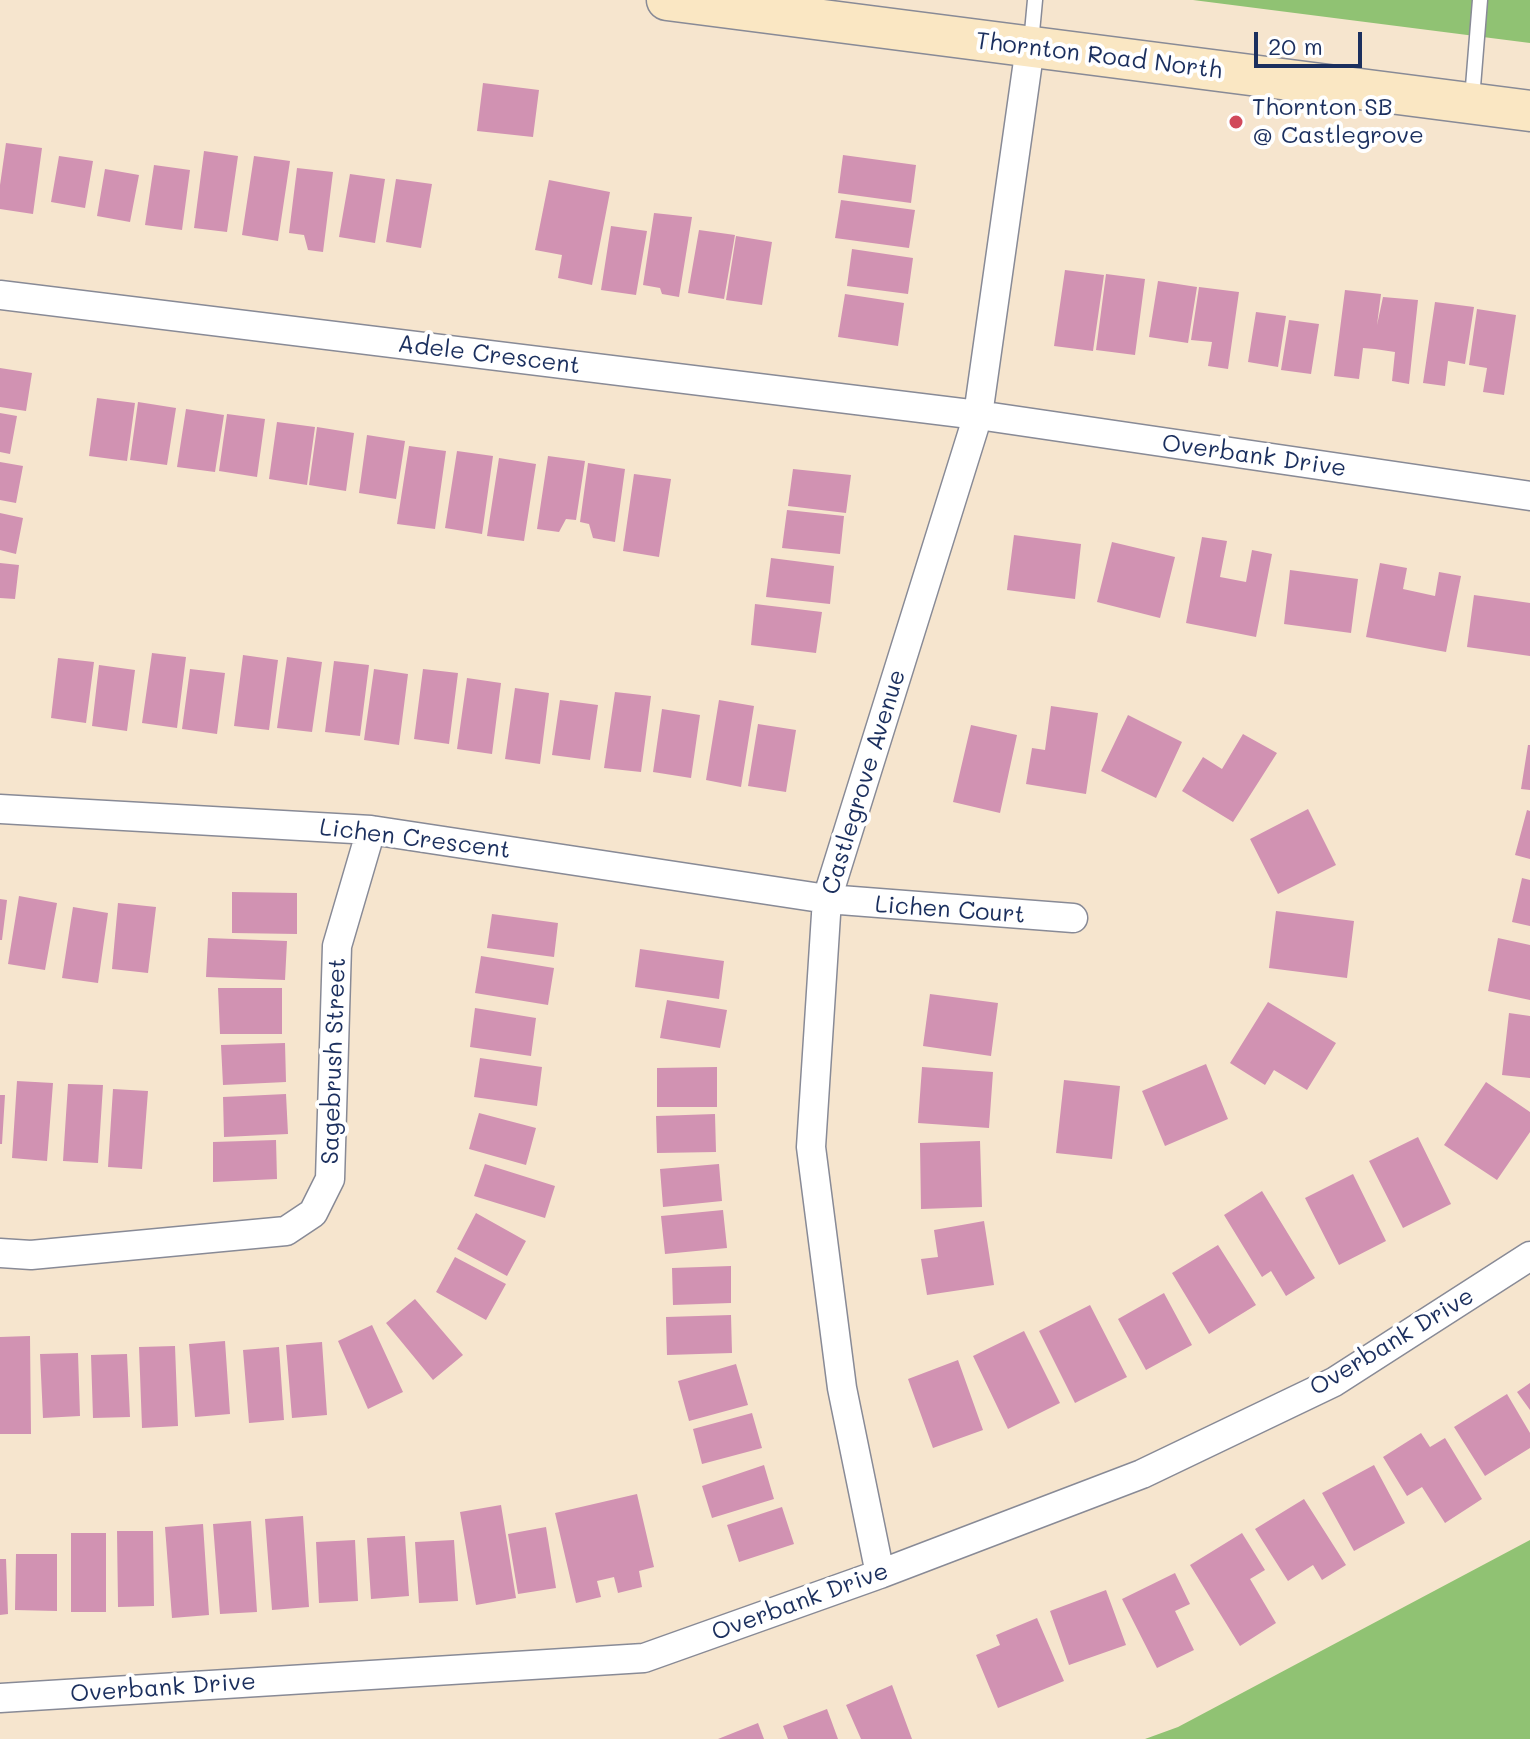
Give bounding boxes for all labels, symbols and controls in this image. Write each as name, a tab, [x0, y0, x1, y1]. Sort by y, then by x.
scale bar	[1258, 16, 1366, 66]
street label: Thornton Road North	[974, 27, 1224, 85]
text: 20 m	[1268, 30, 1323, 61]
place label: Thornton SB @ Castlegrove	[1252, 94, 1424, 150]
marker: Thornton SB @ Castlegrove	[1227, 113, 1245, 131]
street label: Adele Crescent	[396, 330, 582, 380]
street label: Overbank Drive	[1160, 429, 1348, 483]
street label: Castlegrove Avenue	[816, 666, 912, 898]
street label: Lichen Crescent	[318, 813, 512, 865]
street label: Lichen Court	[874, 890, 1026, 930]
street label: Sagebrush Street	[316, 957, 352, 1165]
street label: Overbank Drive	[1305, 1282, 1479, 1402]
street label: Overbank Drive	[708, 1557, 892, 1647]
street label: Overbank Drive	[69, 1667, 257, 1709]

